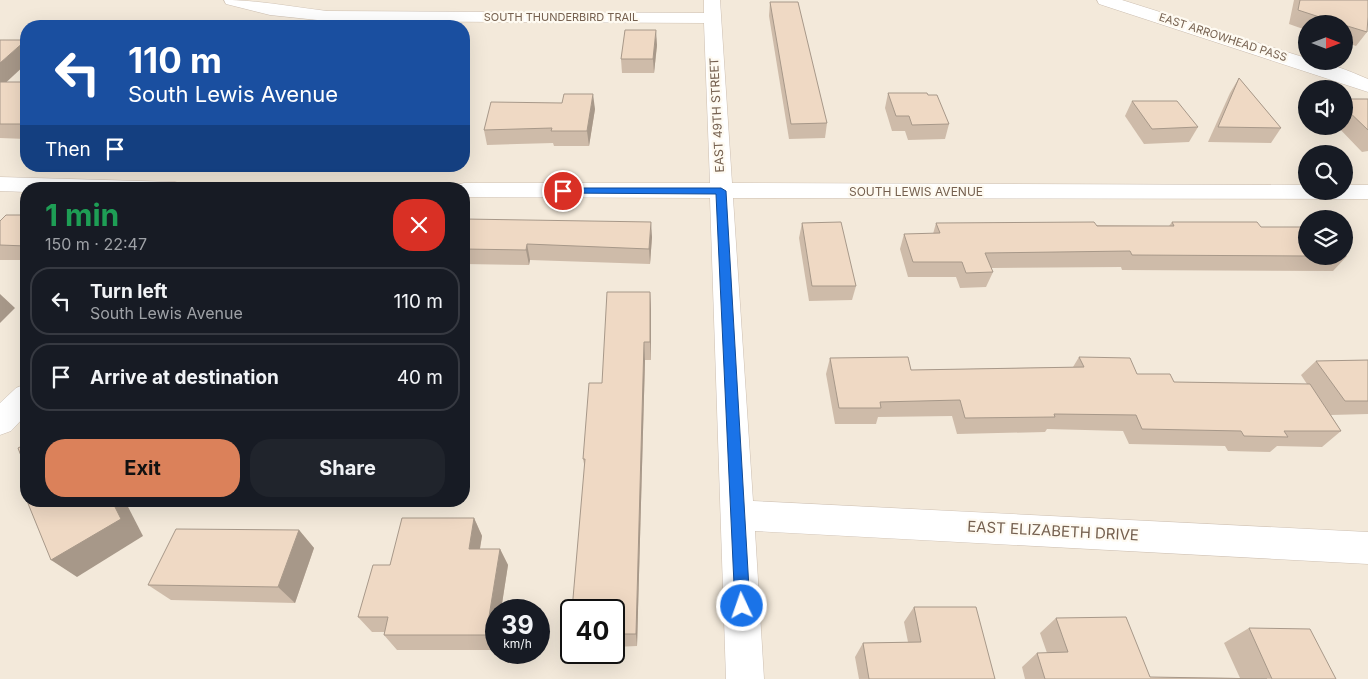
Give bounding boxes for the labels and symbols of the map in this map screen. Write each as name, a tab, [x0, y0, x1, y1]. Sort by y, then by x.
street label: SOUTH THUNDERBIRD TRAIL	[484, 10, 638, 24]
street label: EAST ARROWHEAD PASS	[1157, 10, 1289, 64]
north arrow	[1298, 15, 1352, 70]
street label: EAST 49TH STREET	[706, 57, 727, 173]
pin	[542, 170, 584, 212]
street label: SOUTH LEWIS AVENUE	[849, 184, 983, 199]
street label: EAST ELIZABETH DRIVE	[967, 517, 1139, 544]
position arrow	[715, 579, 767, 631]
speed limit sign: 40	[560, 599, 625, 664]

